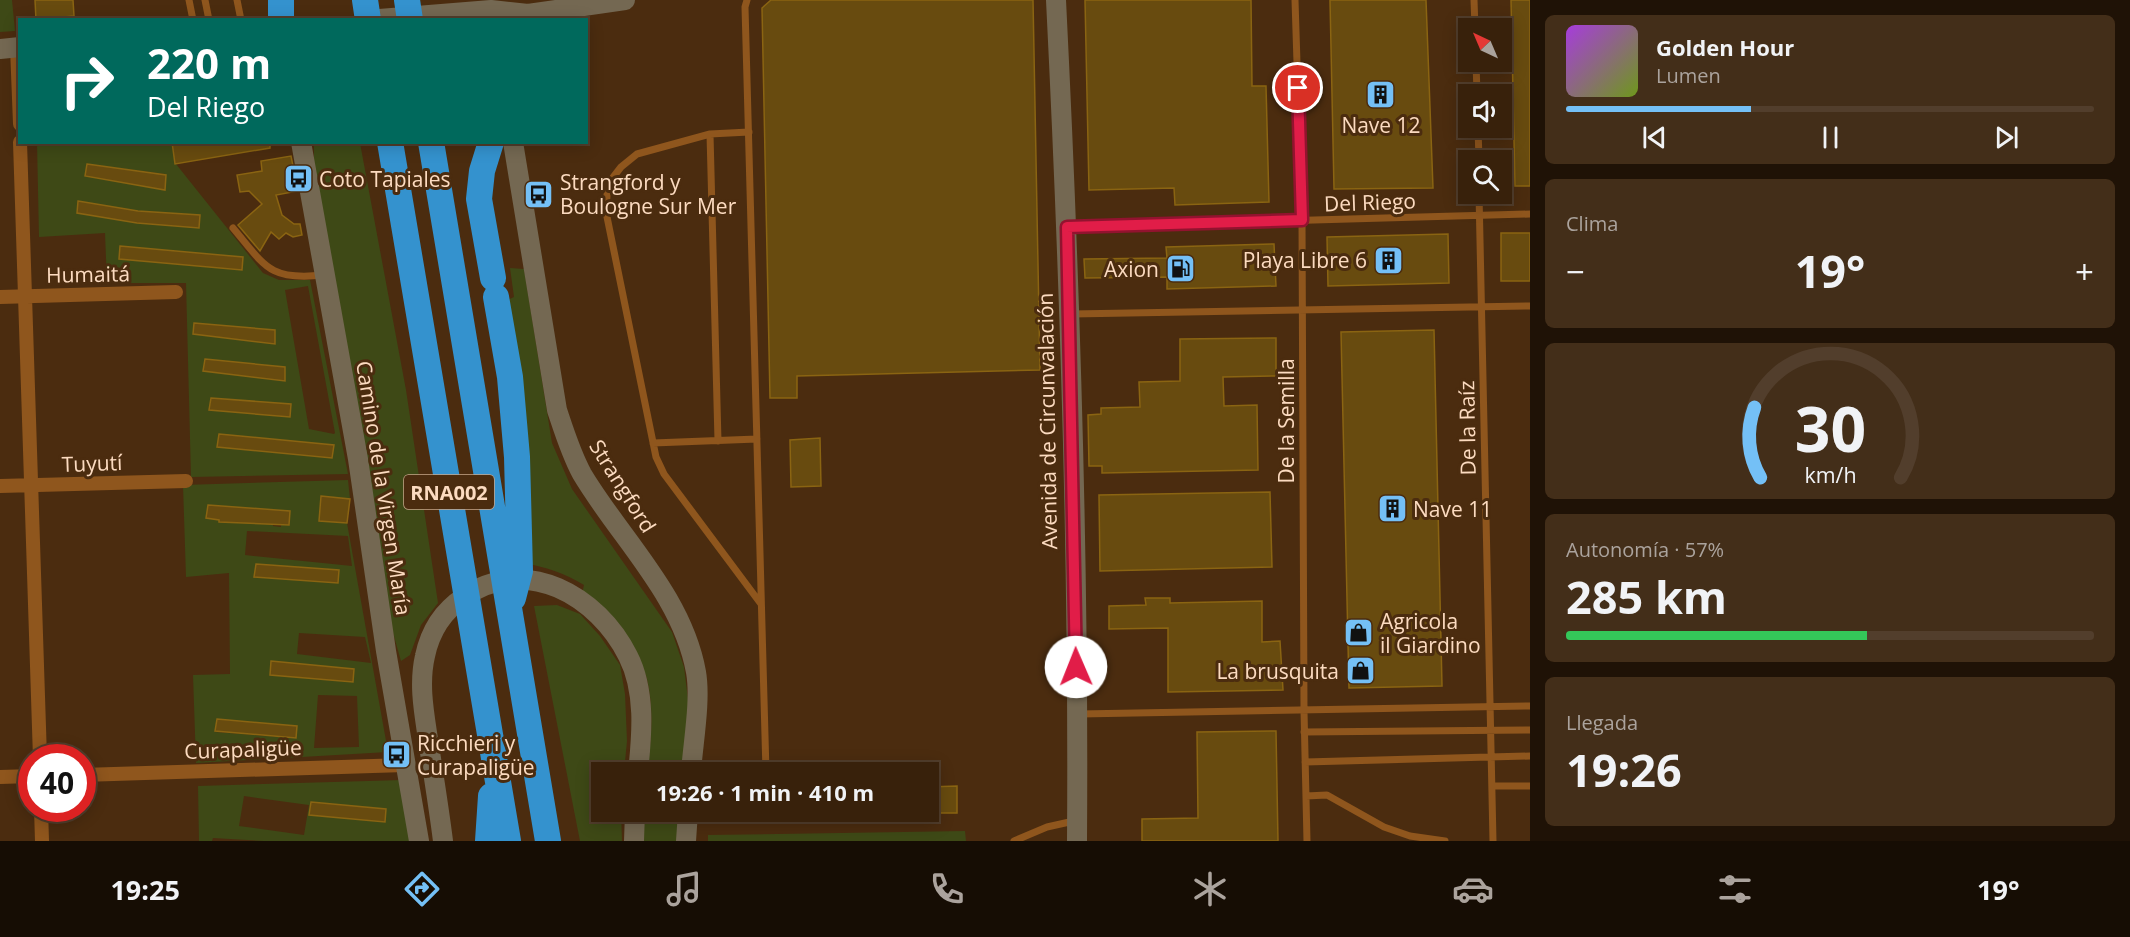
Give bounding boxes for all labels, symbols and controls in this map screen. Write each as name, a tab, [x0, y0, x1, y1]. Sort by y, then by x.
north arrow	[1458, 18, 1512, 72]
map controls	[1458, 18, 1512, 204]
text: Golden Hour	[1656, 32, 1794, 62]
text: 220 m	[147, 34, 271, 91]
icon: right	[48, 42, 126, 120]
pin	[1272, 62, 1323, 113]
text: Lumen	[1656, 62, 1721, 89]
icon: arrive	[1281, 71, 1314, 104]
building icon: Nave 12	[1365, 78, 1397, 110]
button: sound	[1458, 84, 1512, 138]
text: Del Riego	[147, 88, 265, 125]
place label: Nave 12	[1341, 111, 1421, 139]
icon: previous	[1638, 121, 1671, 154]
icon: pause	[1814, 121, 1847, 154]
icon: next	[1990, 121, 2023, 154]
button: search	[1458, 150, 1512, 204]
bus stop icon: Coto Tapiales	[282, 163, 314, 195]
place label: Coto Tapiales	[319, 165, 451, 193]
place label: Strangford y Boulogne Sur Mer	[560, 168, 737, 220]
bus stop icon: Strangford y Boulogne Sur Mer	[523, 178, 555, 210]
street label: Del Riego	[1324, 186, 1416, 218]
text: Clima	[1566, 210, 1618, 237]
text: 19°	[1795, 240, 1865, 301]
building icon: Playa Libre 6	[1372, 244, 1404, 276]
place label: Playa Libre 6	[1243, 246, 1367, 274]
text: −	[1566, 249, 1585, 294]
text: +	[2075, 249, 2094, 294]
fuel station icon: Axion	[1164, 253, 1196, 285]
place label: Axion	[1104, 255, 1159, 283]
street label: Humaitá	[46, 259, 130, 289]
street label: Avenida de Circunvalación	[1031, 292, 1063, 550]
street label: De la Semilla	[1272, 358, 1300, 484]
street label: Camino de la Virgen María	[350, 359, 418, 617]
street label: De la Raíz	[1452, 380, 1482, 476]
text: 30	[1794, 385, 1866, 470]
street label: Strangford	[583, 434, 663, 538]
street label: Tuyutí	[61, 448, 123, 478]
text: km/h	[1804, 460, 1856, 489]
road number: RNA002	[404, 475, 494, 509]
building icon: Nave 11	[1376, 493, 1408, 525]
place label: Nave 11	[1413, 495, 1492, 523]
text: Autonomía · 57%	[1566, 536, 1724, 563]
text: 285 km	[1566, 566, 1727, 627]
place label: Agricola il Giardino	[1380, 607, 1481, 659]
shop icon: Agricola il Giardino	[1343, 617, 1375, 649]
position arrow	[1044, 635, 1108, 699]
shop icon: La brusquita	[1344, 655, 1376, 687]
place label: La brusquita	[1216, 657, 1339, 685]
text: Llegada	[1566, 709, 1638, 736]
place label: Ricchieri y Curapaligüe	[417, 729, 535, 781]
street label: Curapaligüe	[184, 733, 302, 765]
bus stop icon: Ricchieri y Curapaligüe	[380, 739, 412, 771]
text: 19:26	[1566, 739, 1682, 800]
speed limit sign: 40	[18, 744, 96, 822]
text: 19:26 · 1 min · 410 m	[656, 777, 874, 807]
icon: directions	[401, 868, 443, 910]
icon: music	[663, 868, 705, 910]
icon: phone	[926, 868, 968, 910]
icon: climate	[1189, 868, 1231, 910]
icon: car	[1452, 868, 1494, 910]
icon: filters	[1714, 868, 1756, 910]
text: 19:25	[110, 871, 180, 908]
text: 19°	[1977, 871, 2020, 908]

